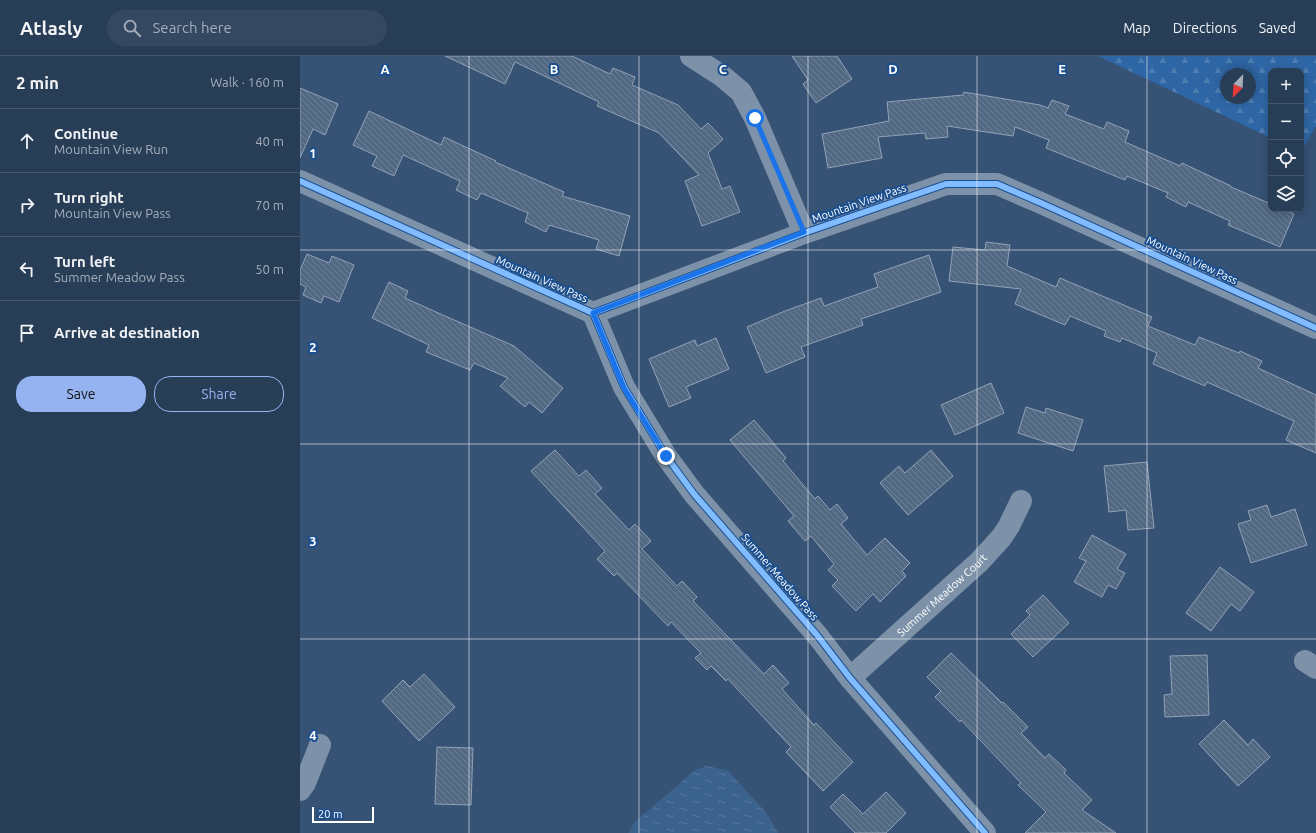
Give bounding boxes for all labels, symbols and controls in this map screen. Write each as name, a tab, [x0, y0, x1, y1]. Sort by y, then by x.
search box	[107, 10, 387, 46]
text: Atlasly	[20, 17, 83, 39]
icon: search	[121, 17, 143, 39]
text: Search here	[153, 19, 232, 36]
text: Map	[1123, 20, 1151, 36]
text: Directions	[1173, 20, 1237, 36]
text: Saved	[1259, 20, 1296, 36]
text: A	[380, 62, 390, 76]
text: B	[550, 62, 559, 76]
text: C	[719, 62, 728, 76]
text: D	[888, 62, 898, 76]
text: E	[1058, 62, 1066, 76]
north arrow	[1220, 68, 1256, 104]
map controls	[1268, 68, 1304, 212]
button: +	[1268, 68, 1304, 104]
text: 2 min	[16, 73, 59, 92]
text: Walk · 160 m	[210, 75, 284, 89]
button: −	[1268, 104, 1304, 140]
route start	[746, 109, 764, 127]
text: Continue	[54, 125, 118, 142]
icon: ahead	[16, 130, 38, 152]
text: 40 m	[255, 134, 284, 148]
button: locate	[1268, 140, 1304, 176]
text: Mountain View Run	[54, 142, 168, 156]
text: 1	[309, 146, 317, 160]
button: layers	[1268, 176, 1304, 212]
street label: Mountain View Pass	[810, 181, 908, 225]
text: Turn right	[54, 189, 124, 206]
icon: right	[16, 194, 38, 216]
text: 70 m	[255, 198, 284, 212]
text: Mountain View Pass	[54, 206, 171, 220]
street label: Mountain View Pass	[1145, 234, 1240, 286]
text: Turn left	[54, 253, 115, 270]
street label: Mountain View Pass	[494, 253, 590, 305]
icon: left	[16, 258, 38, 280]
text: 50 m	[255, 262, 284, 276]
text: Summer Meadow Pass	[54, 270, 185, 284]
icon: arrive	[16, 322, 38, 344]
text: Arrive at destination	[54, 324, 200, 341]
text: 2	[309, 340, 317, 354]
button: Save	[16, 376, 146, 412]
button: Share	[154, 376, 284, 412]
route end	[657, 447, 675, 465]
street label: Summer Meadow Pass	[739, 531, 821, 623]
text: 3	[309, 534, 317, 548]
street label: Summer Meadow Court	[895, 551, 990, 639]
text: 4	[309, 728, 317, 742]
scale bar	[312, 805, 374, 824]
text: 20 m	[318, 808, 342, 820]

